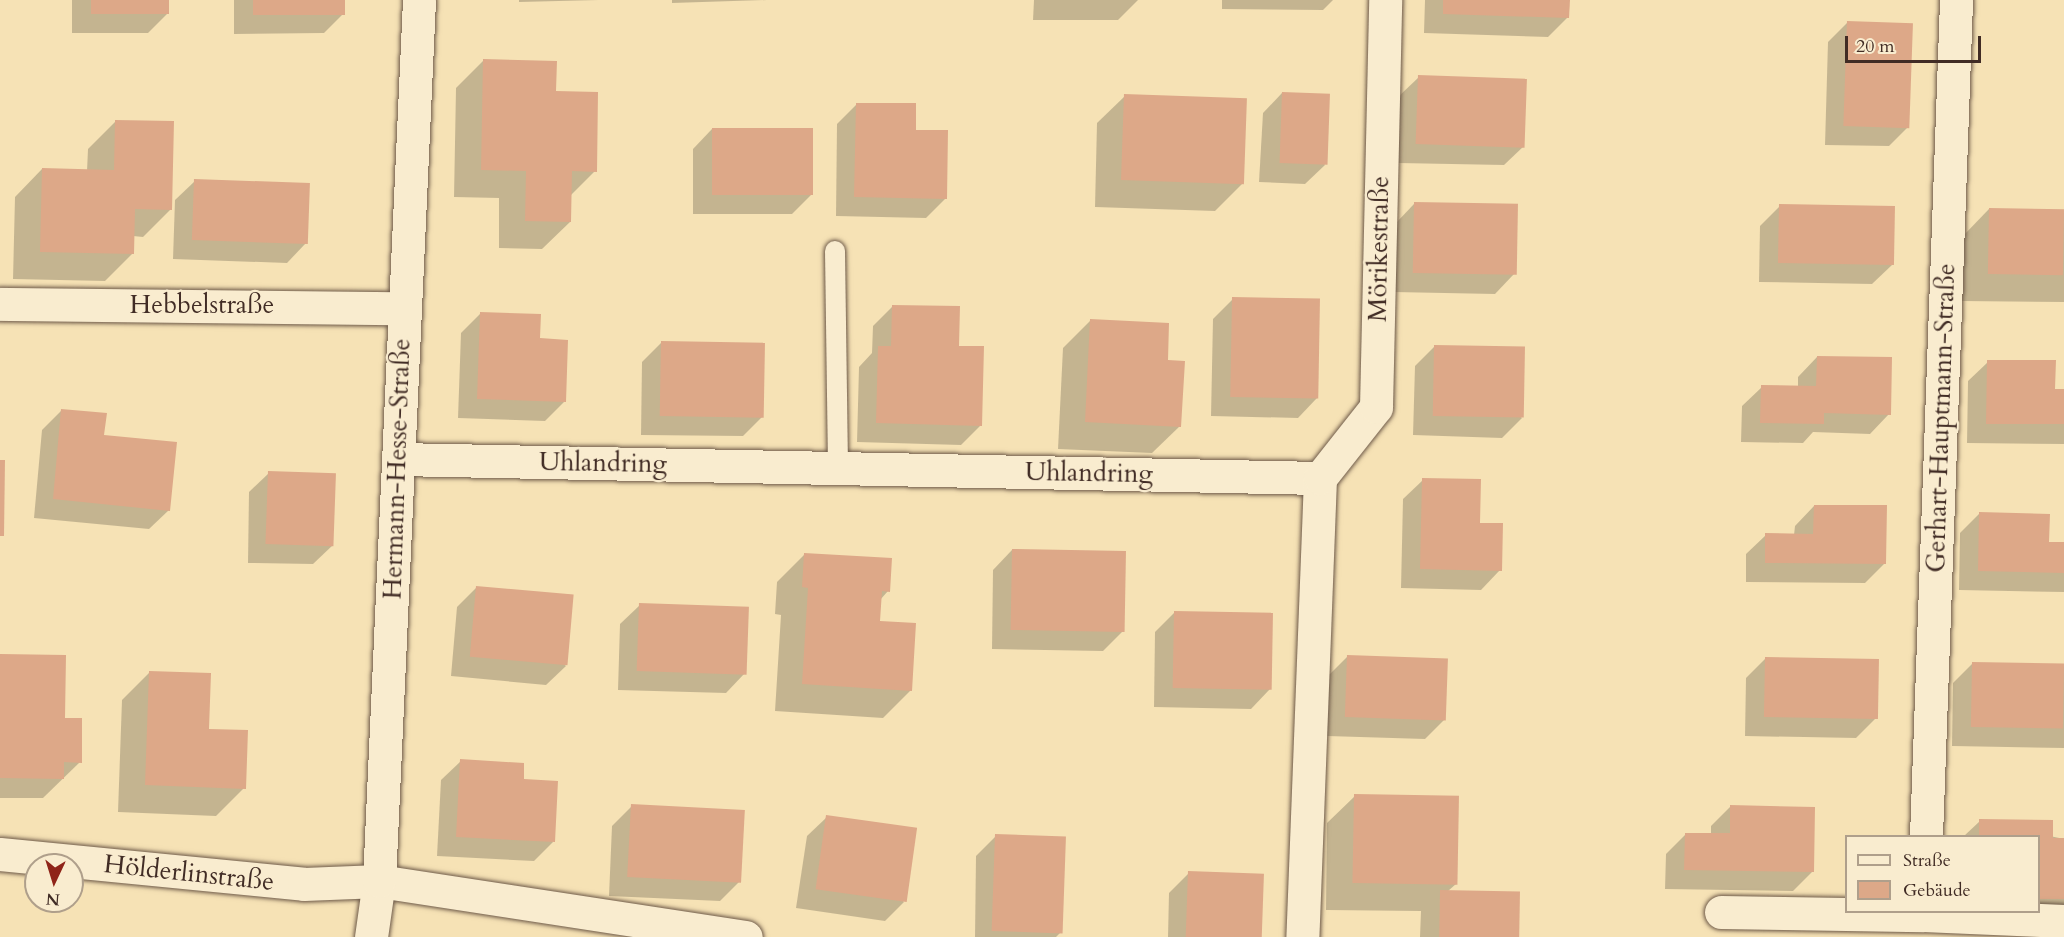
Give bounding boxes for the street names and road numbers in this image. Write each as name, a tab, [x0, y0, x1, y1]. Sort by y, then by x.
street label: Mörikestraße	[1362, 176, 1396, 322]
street label: Gerhart-Hauptmann-Straße	[1920, 263, 1962, 573]
street label: Hebbelstraße	[130, 289, 274, 321]
street label: Hermann-Hesse-Straße	[377, 338, 417, 600]
street label: Uhlandring	[539, 446, 667, 480]
street label: Uhlandring	[1025, 456, 1153, 490]
street label: Hölderlinstraße	[102, 849, 276, 897]

